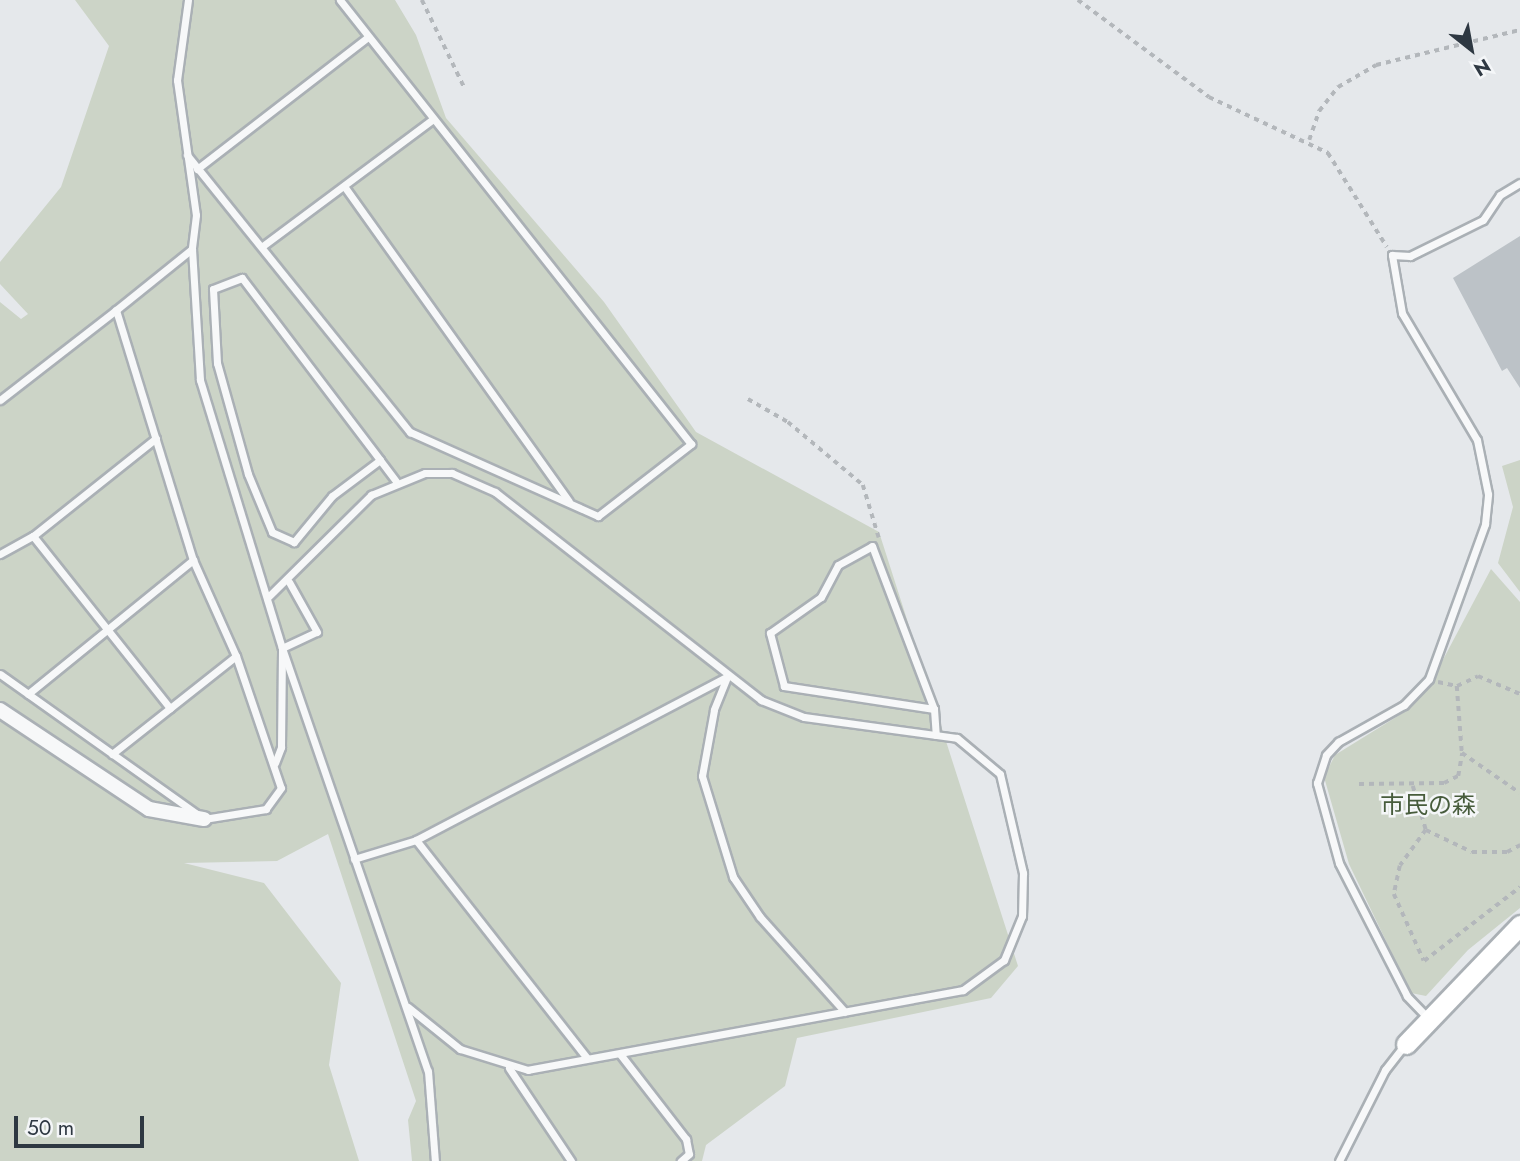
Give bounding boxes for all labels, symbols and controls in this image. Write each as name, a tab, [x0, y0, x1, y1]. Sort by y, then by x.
north arrow	[1436, 14, 1506, 84]
text: N	[1469, 52, 1495, 83]
park label: 市民の森	[1380, 791, 1476, 819]
scale bar	[18, 1102, 147, 1146]
text: 50 m	[27, 1113, 74, 1143]

